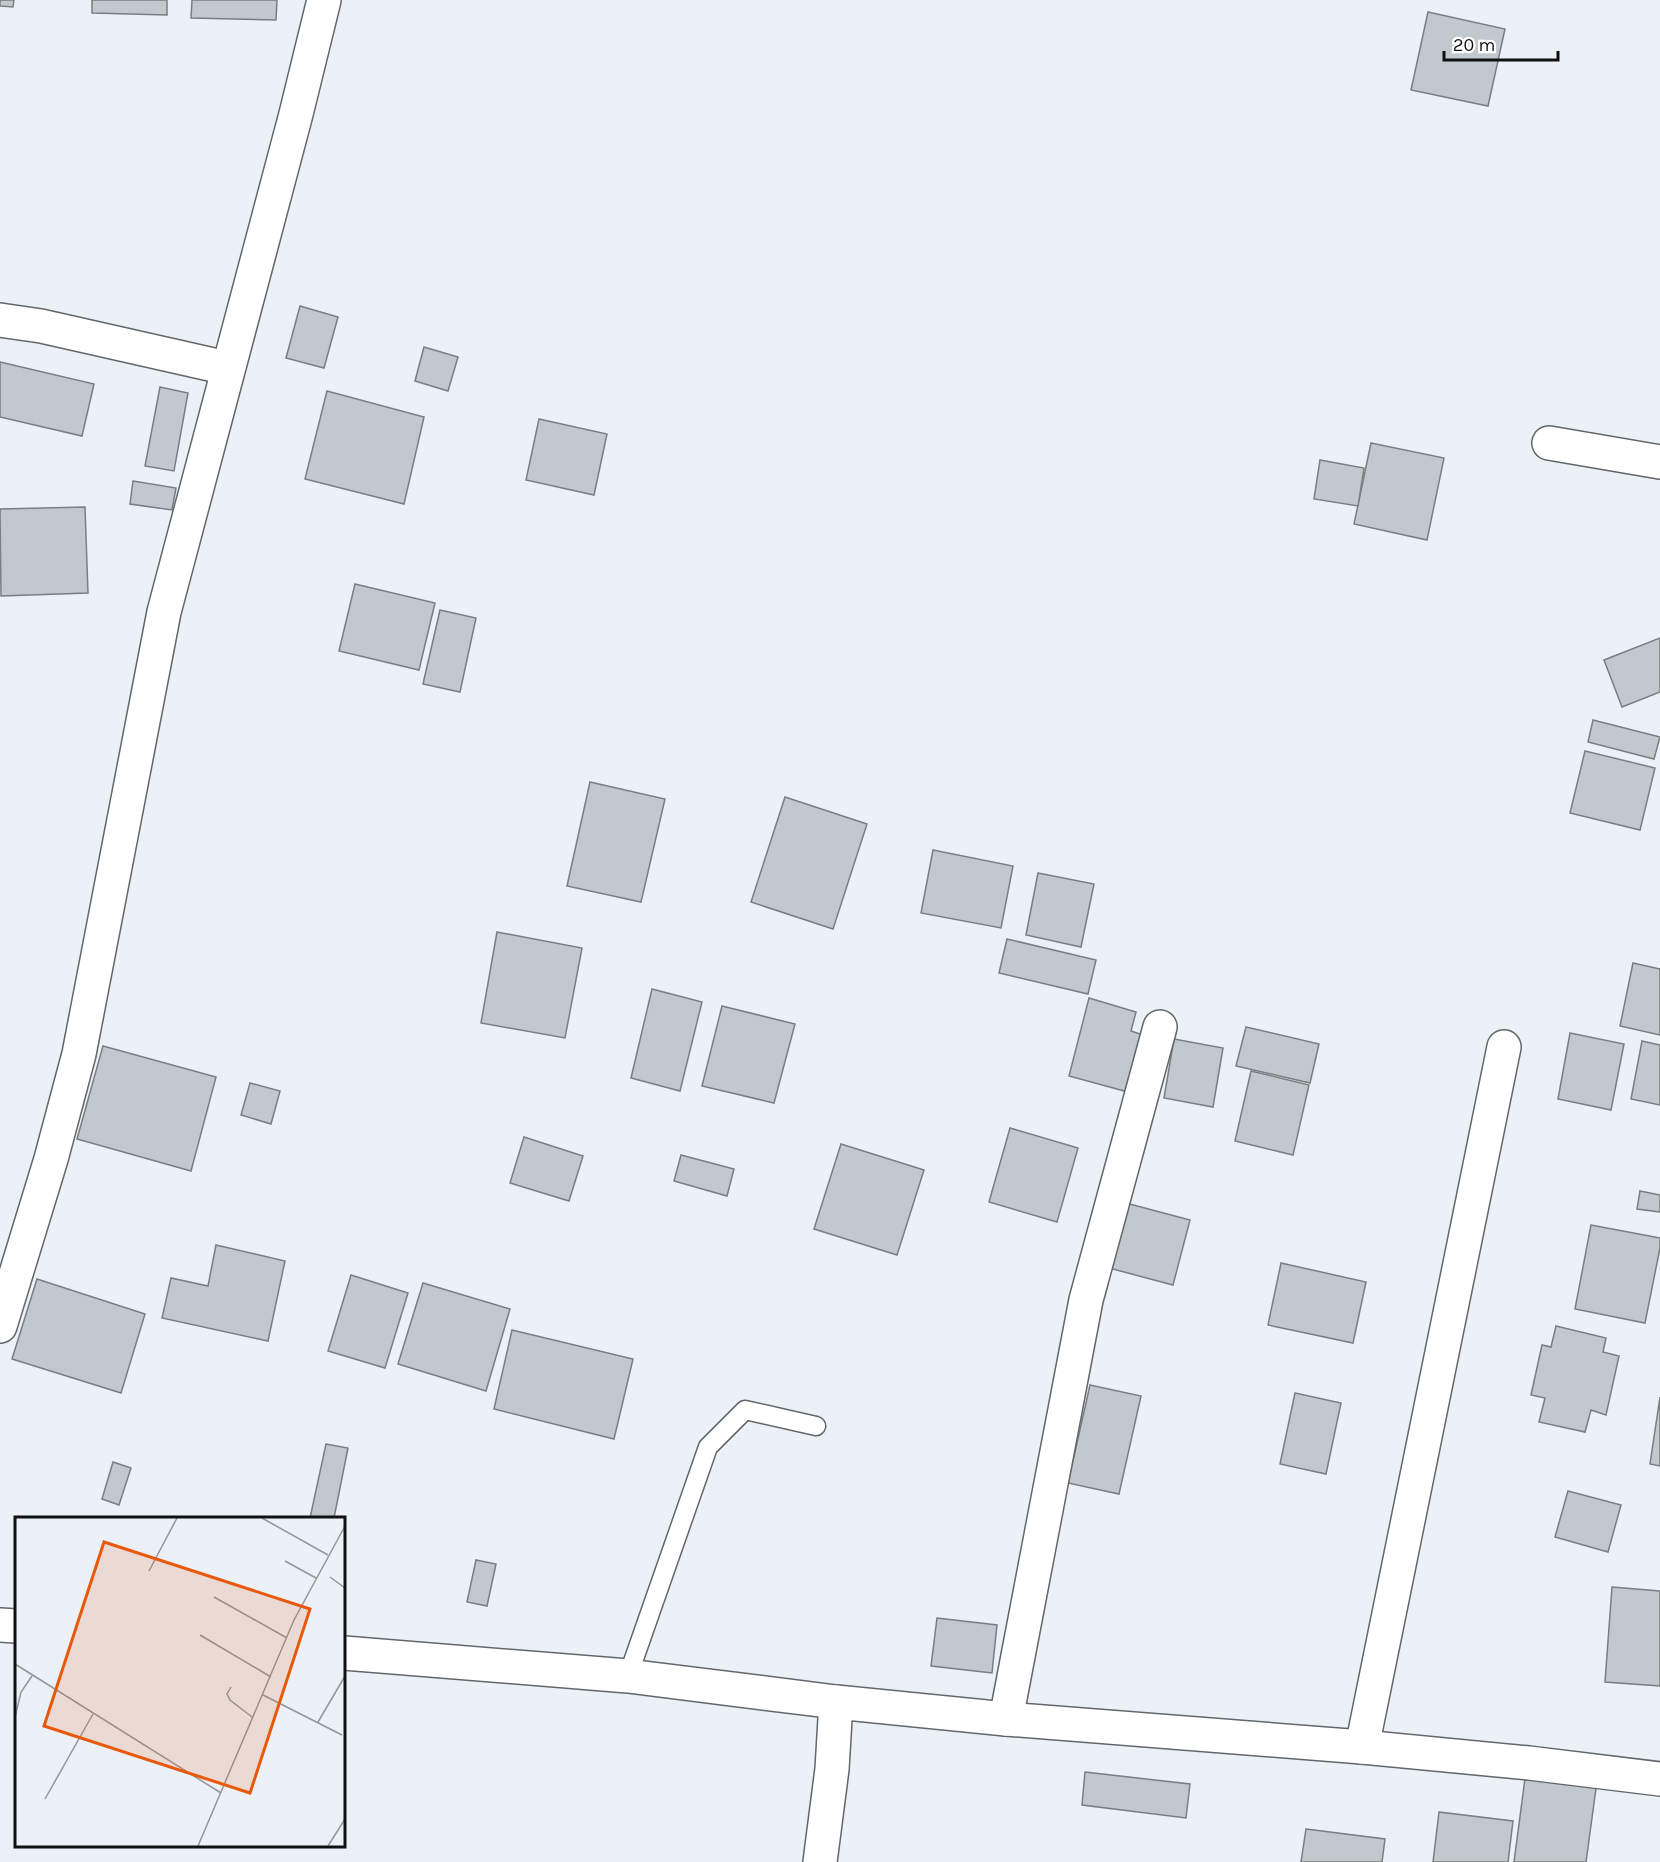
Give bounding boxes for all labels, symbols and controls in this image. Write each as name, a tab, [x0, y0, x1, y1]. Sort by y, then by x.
scale bar	[1444, 24, 1558, 62]
text: 20 m	[1453, 34, 1495, 56]
inset map	[15, 1517, 345, 1847]

